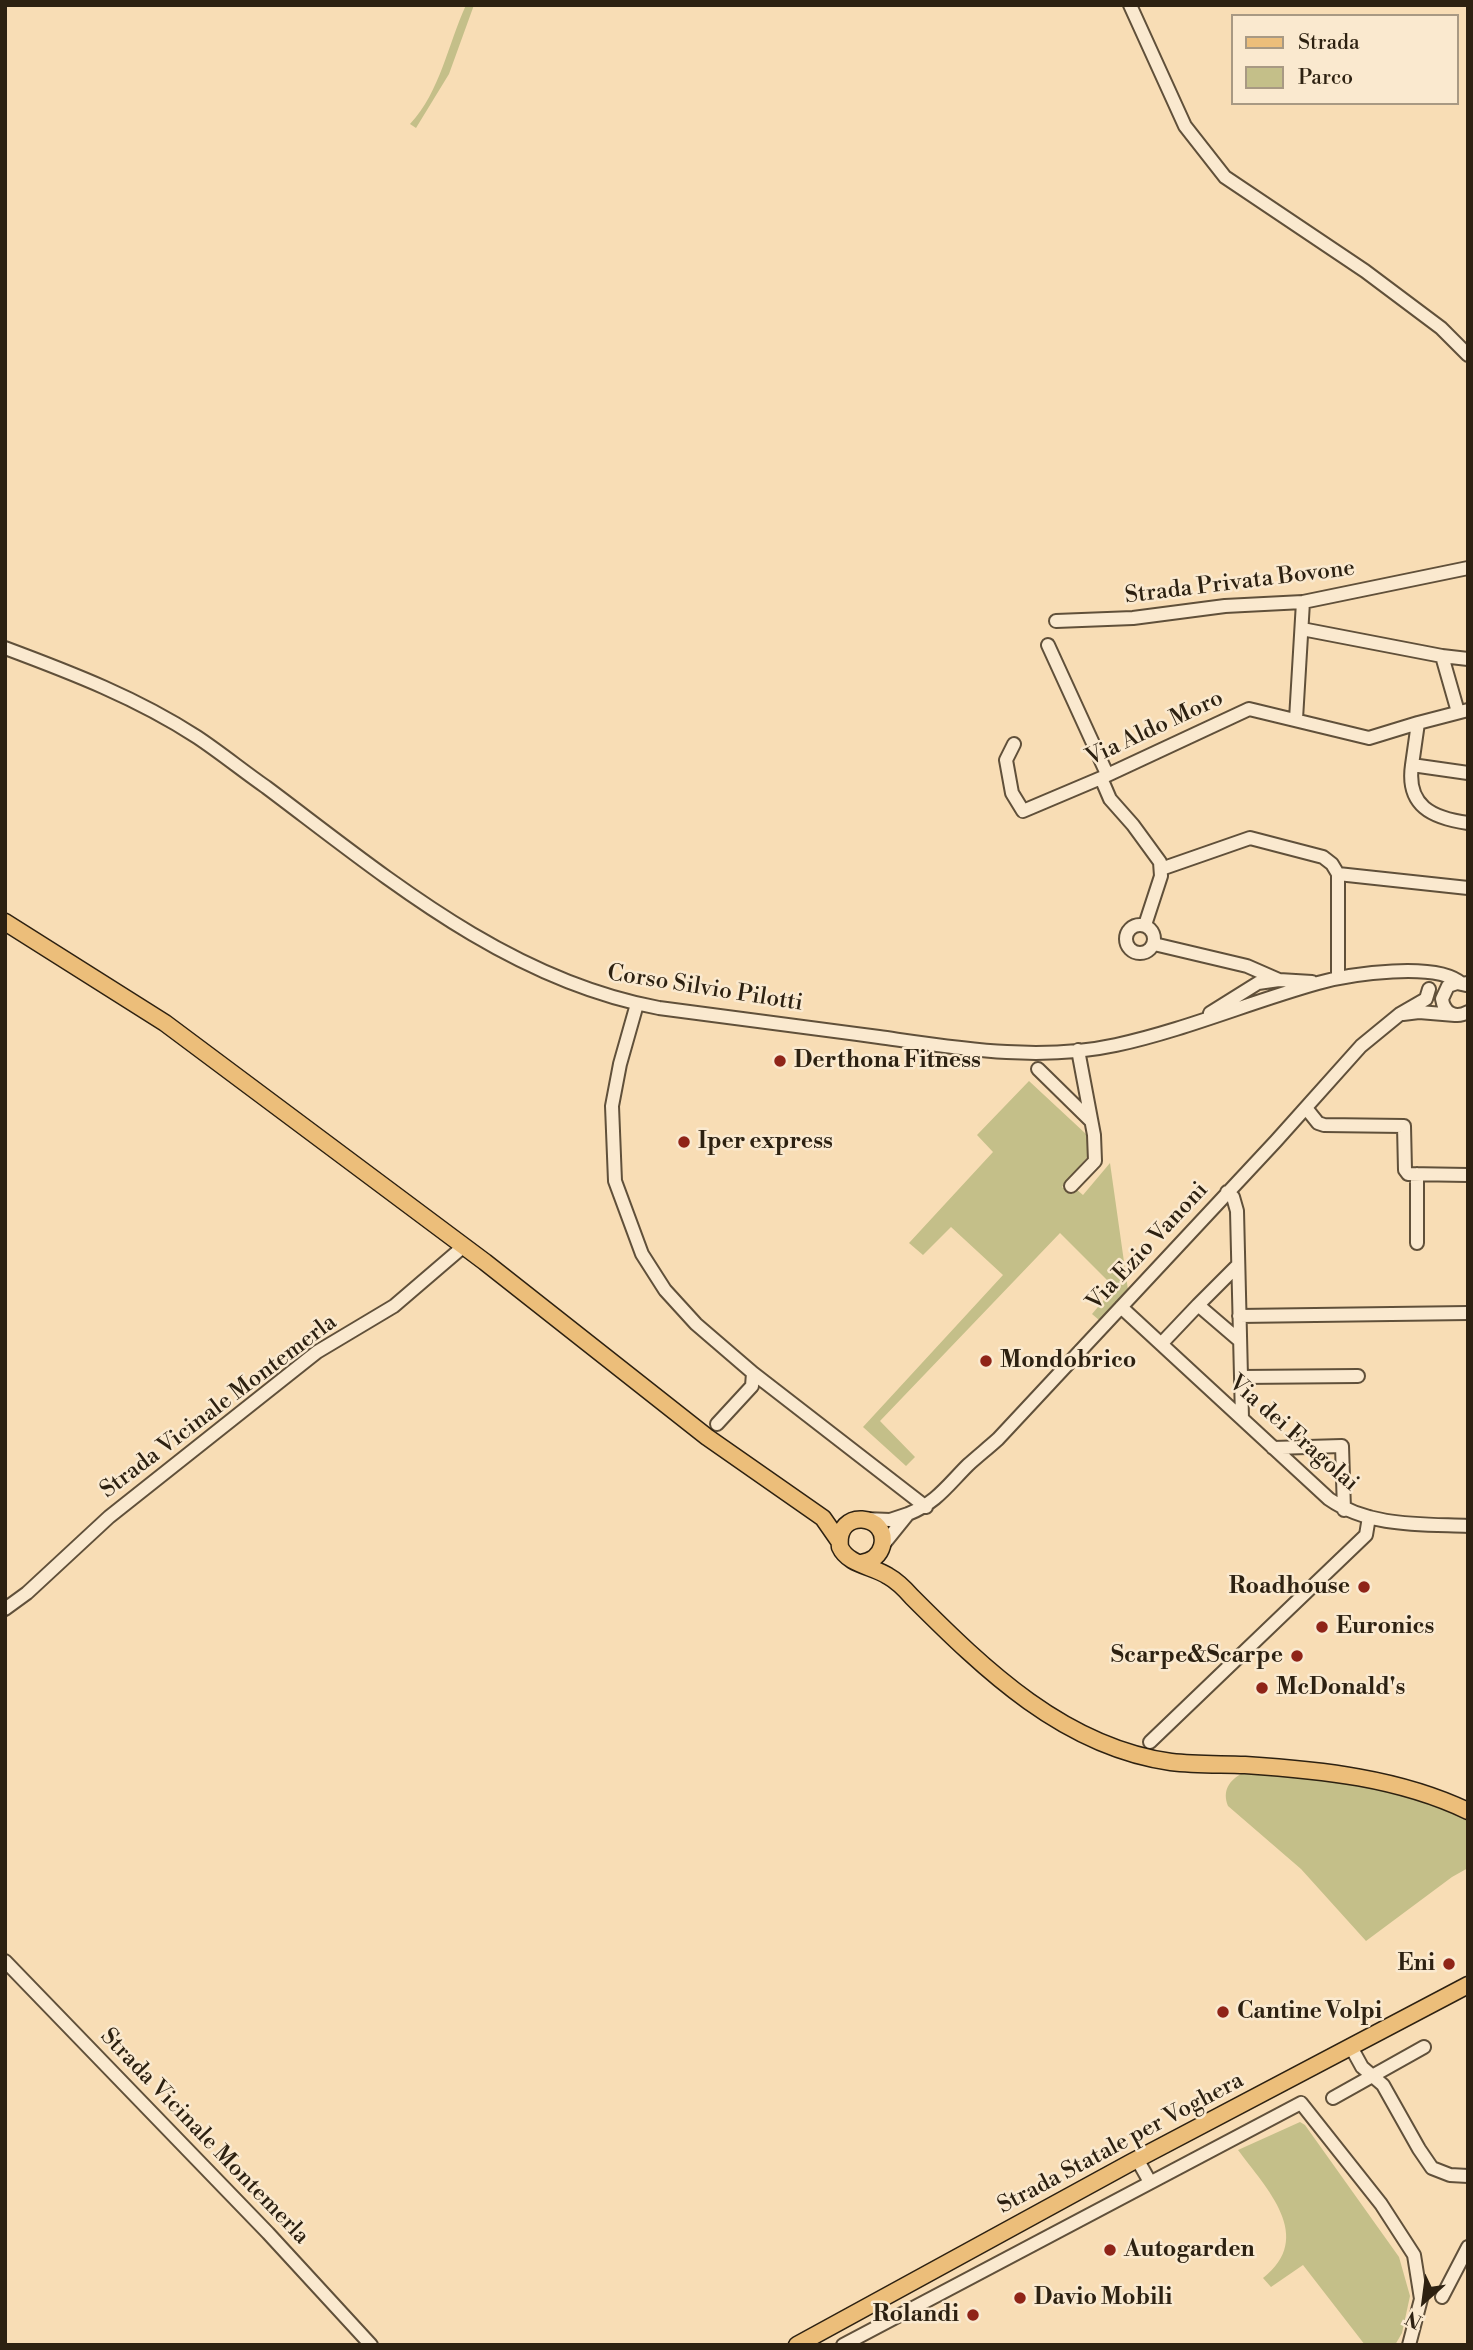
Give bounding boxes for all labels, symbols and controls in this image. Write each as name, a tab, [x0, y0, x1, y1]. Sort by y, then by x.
legend	[1232, 14, 1459, 105]
text: Strada	[1298, 30, 1360, 56]
text: Parco	[1298, 65, 1353, 91]
street label: Strada Privata Bovone	[1123, 555, 1357, 611]
street label: Via Aldo Moro	[1082, 685, 1228, 773]
street label: Corso Silvio Pilotti	[605, 960, 805, 1018]
place label: Derthona Fitness	[794, 1047, 981, 1075]
marker: Derthona Fitness	[772, 1053, 788, 1069]
place label: Iper express	[698, 1128, 833, 1156]
marker: Iper express	[676, 1134, 692, 1150]
street label: Via Ezio Vanoni	[1082, 1177, 1214, 1317]
street label: Strada Vicinale Montemerla	[95, 1309, 343, 1505]
place label: Mondobrico	[1000, 1347, 1136, 1375]
marker: Mondobrico	[978, 1353, 994, 1369]
street label: Via dei Fragolai	[1222, 1370, 1364, 1498]
place label: Roadhouse	[1229, 1573, 1350, 1601]
marker: Roadhouse	[1356, 1579, 1372, 1595]
place label: Euronics	[1336, 1613, 1434, 1641]
marker: Euronics	[1314, 1619, 1330, 1635]
place label: Scarpe&Scarpe	[1111, 1642, 1283, 1670]
marker: Scarpe&Scarpe	[1289, 1648, 1305, 1664]
place label: McDonald's	[1276, 1674, 1405, 1702]
marker: McDonald's	[1254, 1680, 1270, 1696]
place label: Eni	[1398, 1950, 1435, 1978]
marker: Eni	[1441, 1956, 1457, 1972]
place label: Cantine Volpi	[1237, 1998, 1382, 2026]
marker: Cantine Volpi	[1215, 2004, 1231, 2020]
street label: Strada Vicinale Montemerla	[94, 2023, 314, 2251]
street label: Strada Statale per Voghera	[993, 2067, 1249, 2221]
place label: Autogarden	[1124, 2236, 1255, 2264]
marker: Autogarden	[1102, 2242, 1118, 2258]
north arrow	[1389, 2266, 1459, 2336]
place label: Davio Mobili	[1034, 2284, 1172, 2312]
marker: Davio Mobili	[1012, 2290, 1028, 2306]
place label: Rolandi	[873, 2301, 959, 2329]
text: N	[1402, 2305, 1426, 2334]
marker: Rolandi	[965, 2307, 981, 2323]

